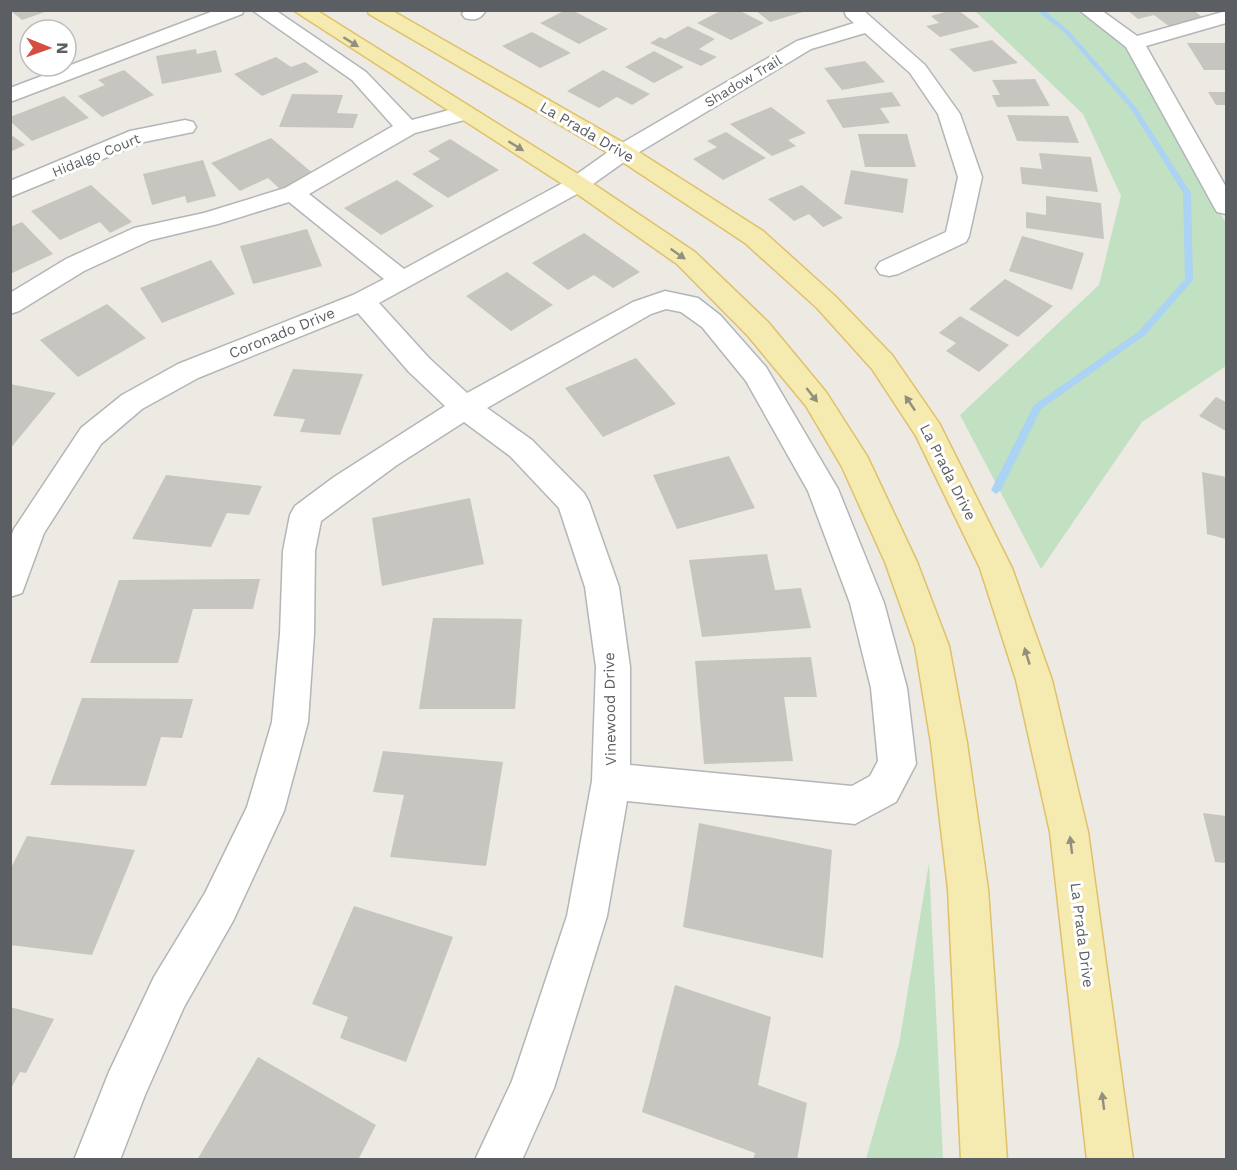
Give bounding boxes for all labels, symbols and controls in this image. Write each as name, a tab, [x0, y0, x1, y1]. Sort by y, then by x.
north arrow	[18, 18, 78, 78]
one-way arrow	[343, 36, 359, 47]
text: N	[53, 42, 72, 54]
street label: Shadow Trail	[701, 51, 785, 110]
street label: La Prada Drive	[537, 98, 637, 166]
street label: Hidalgo Court	[50, 130, 142, 180]
one-way arrow	[508, 140, 524, 151]
one-way arrow	[671, 247, 686, 259]
street label: Coronado Drive	[226, 304, 338, 362]
one-way arrow	[806, 387, 818, 402]
one-way arrow	[904, 396, 916, 412]
street label: La Prada Drive	[916, 421, 980, 523]
one-way arrow	[1022, 647, 1031, 665]
street label: Vinewood Drive	[600, 652, 620, 766]
one-way arrow	[1066, 836, 1076, 855]
street label: La Prada Drive	[1067, 881, 1097, 989]
one-way arrow	[1098, 1092, 1107, 1111]

